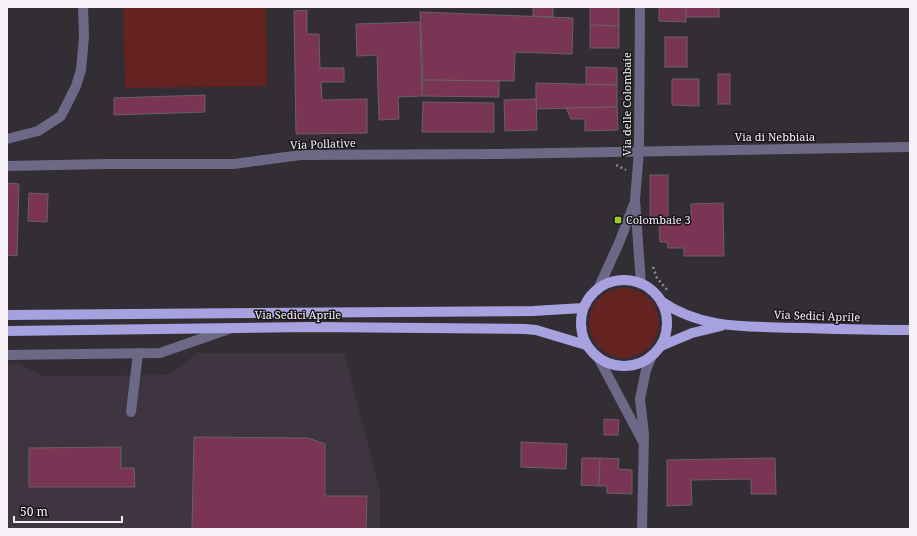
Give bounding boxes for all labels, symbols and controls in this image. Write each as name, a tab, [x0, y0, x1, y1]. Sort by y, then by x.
street label: Via delle Colombaie	[619, 52, 634, 156]
street label: Via di Nebbiaia	[735, 129, 815, 144]
street label: Via Pollative	[290, 135, 356, 152]
place label: Colombaie 3	[626, 212, 691, 227]
marker: Colombaie 3	[613, 215, 623, 225]
street label: Via Sedici Aprile	[774, 306, 861, 325]
street label: Via Sedici Aprile	[255, 307, 341, 322]
scale bar	[14, 498, 122, 524]
text: 50 m	[20, 503, 48, 520]

